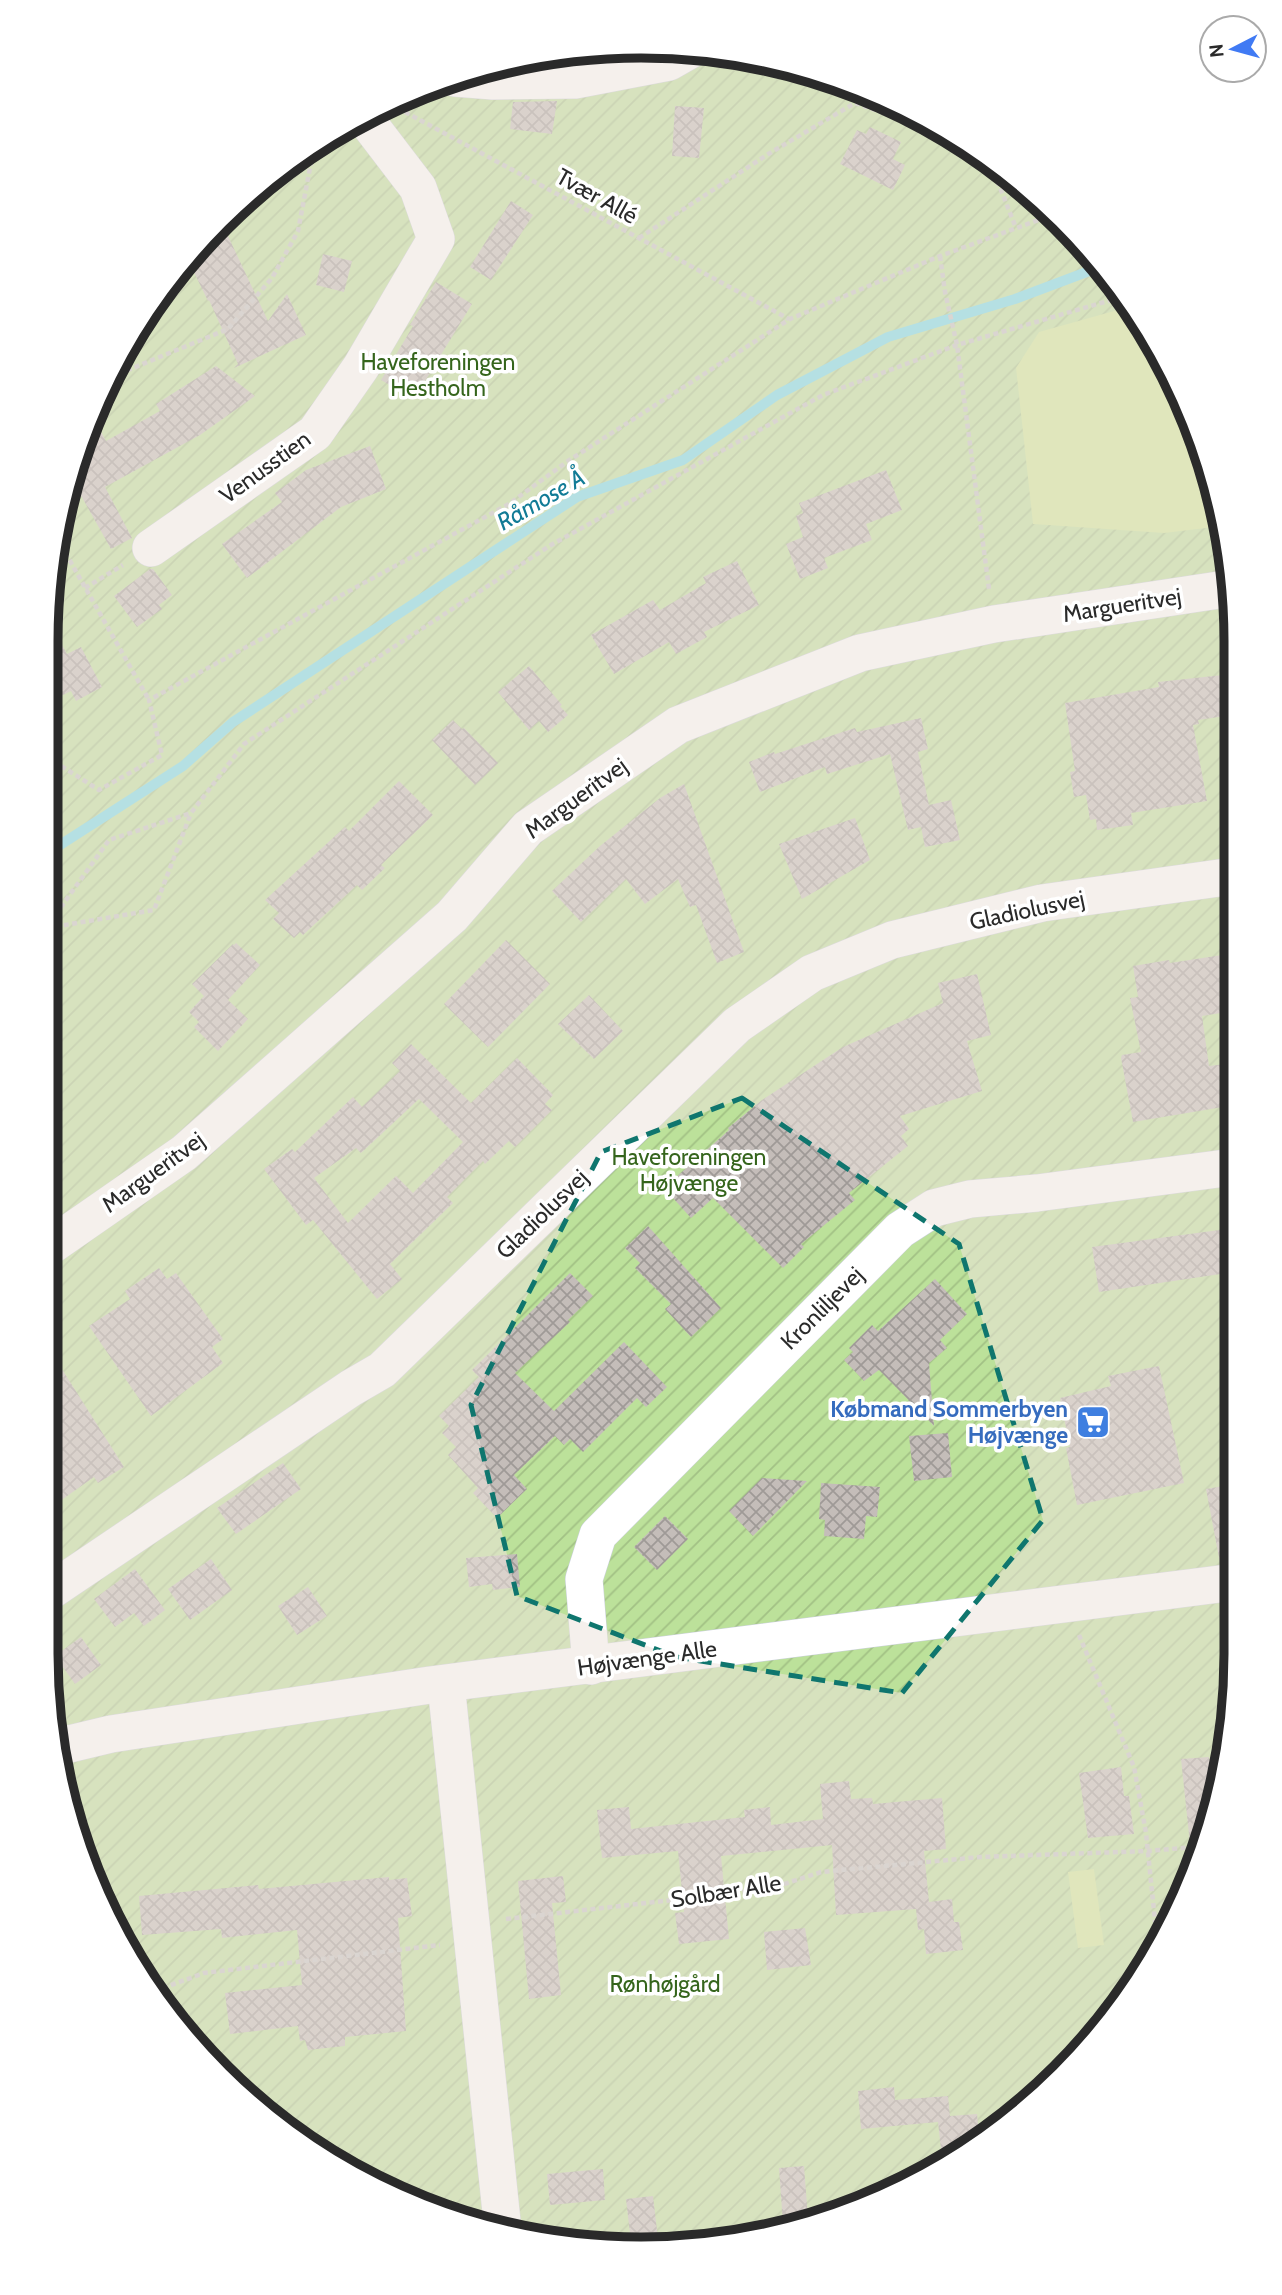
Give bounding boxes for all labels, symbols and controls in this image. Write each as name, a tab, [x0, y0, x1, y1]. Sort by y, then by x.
north arrow	[1198, 14, 1268, 84]
text: N	[1204, 43, 1229, 59]
street label: Tvær Allé	[552, 162, 643, 230]
park label: Haveforeningen Hestholm	[361, 348, 515, 402]
street label: Venusstien	[214, 425, 316, 509]
water label: Råmose Å	[491, 462, 590, 536]
street label: Margueritvej	[1061, 582, 1183, 628]
street label: Margueritvej	[519, 752, 633, 844]
street label: Gladiolusvej	[967, 884, 1087, 936]
street label: Margueritvej	[96, 1126, 210, 1218]
park label: Haveforeningen Højvænge	[612, 1143, 766, 1197]
street label: Gladiolusvej	[490, 1163, 594, 1265]
street label: Kronliljevej	[775, 1261, 869, 1355]
place label: Købmand Sommerbyen Højvænge	[830, 1395, 1068, 1449]
supermarket icon: Købmand Sommerbyen Højvænge	[1074, 1403, 1112, 1441]
street label: Højvænge Alle	[576, 1634, 719, 1682]
street label: Solbær Alle	[669, 1868, 783, 1914]
park label: Rønhøjgård	[609, 1970, 721, 1998]

